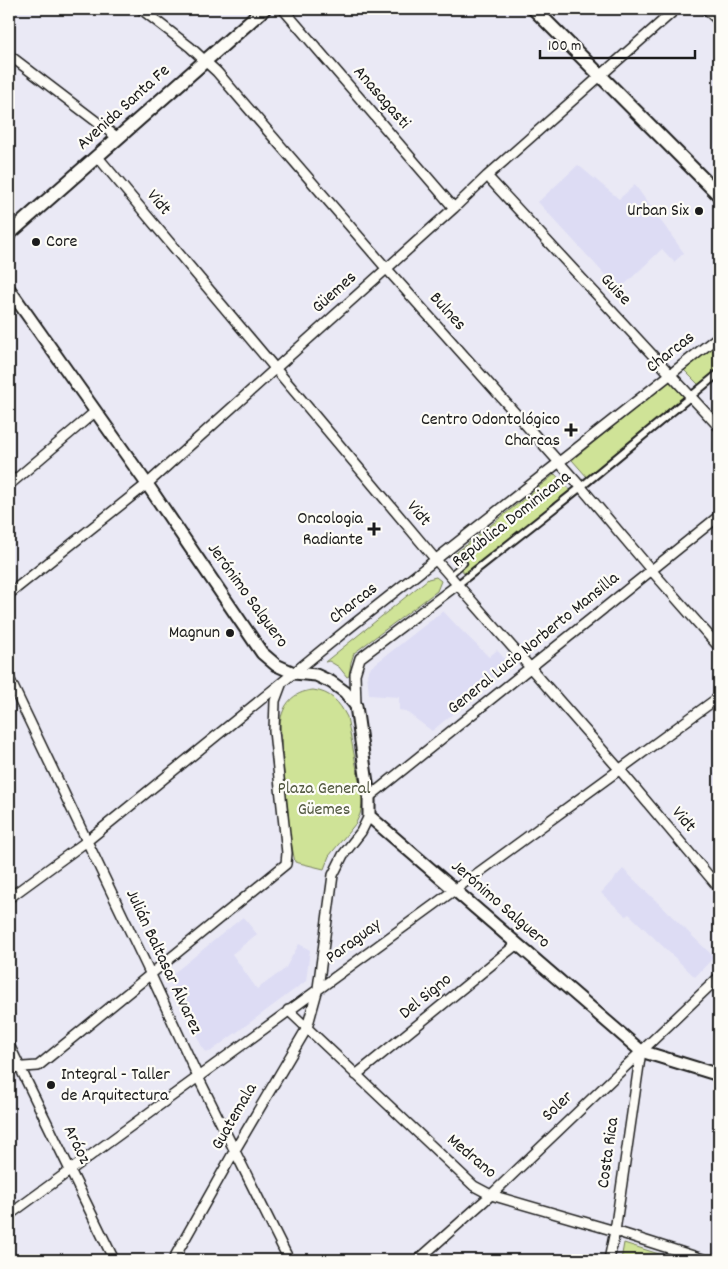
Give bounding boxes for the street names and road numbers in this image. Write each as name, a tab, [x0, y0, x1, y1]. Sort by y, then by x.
street label: Avenida Santa Fe	[72, 59, 176, 157]
street label: Anasagasti	[346, 61, 416, 135]
street label: Vidt	[140, 185, 176, 222]
street label: Güemes	[307, 266, 363, 320]
street label: Guise	[594, 268, 636, 312]
street label: Bulnes	[423, 287, 471, 337]
street label: Charcas	[641, 326, 701, 380]
street label: República Dominicana	[447, 465, 577, 574]
street label: Vidt	[400, 496, 436, 533]
street label: Jerónimo Salguero	[200, 538, 294, 654]
street label: General Lucio Norberto Mansilla	[443, 566, 626, 721]
street label: Charcas	[324, 577, 384, 631]
street label: Vidt	[665, 802, 701, 839]
street label: Jerónimo Salguero	[445, 855, 555, 955]
street label: Julián Baltasar Álvarez	[118, 885, 208, 1039]
street label: Paraguay	[321, 913, 387, 971]
street label: Del Signo	[394, 968, 458, 1026]
street label: Guatemala	[206, 1078, 264, 1155]
street label: Soler	[537, 1086, 579, 1128]
street label: Costa Rica	[592, 1115, 626, 1190]
street label: Aráoz	[56, 1121, 96, 1169]
street label: Medrano	[441, 1129, 501, 1185]

